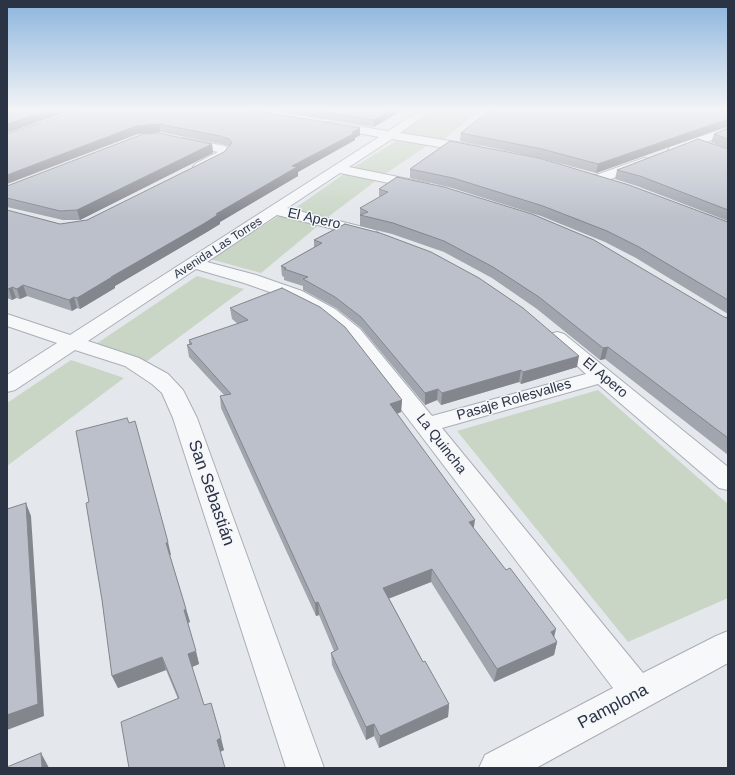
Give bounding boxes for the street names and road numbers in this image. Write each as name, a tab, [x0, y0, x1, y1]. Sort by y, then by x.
street label: El Apero	[286, 205, 342, 233]
street label: Avenida Las Torres	[171, 214, 265, 282]
street label: El Apero	[579, 354, 631, 402]
street label: Pasaje Rolesvalles	[455, 376, 573, 424]
street label: La Quincha	[412, 411, 470, 477]
street label: San Sebastián	[183, 437, 239, 549]
street label: Pamplona	[574, 680, 652, 734]

